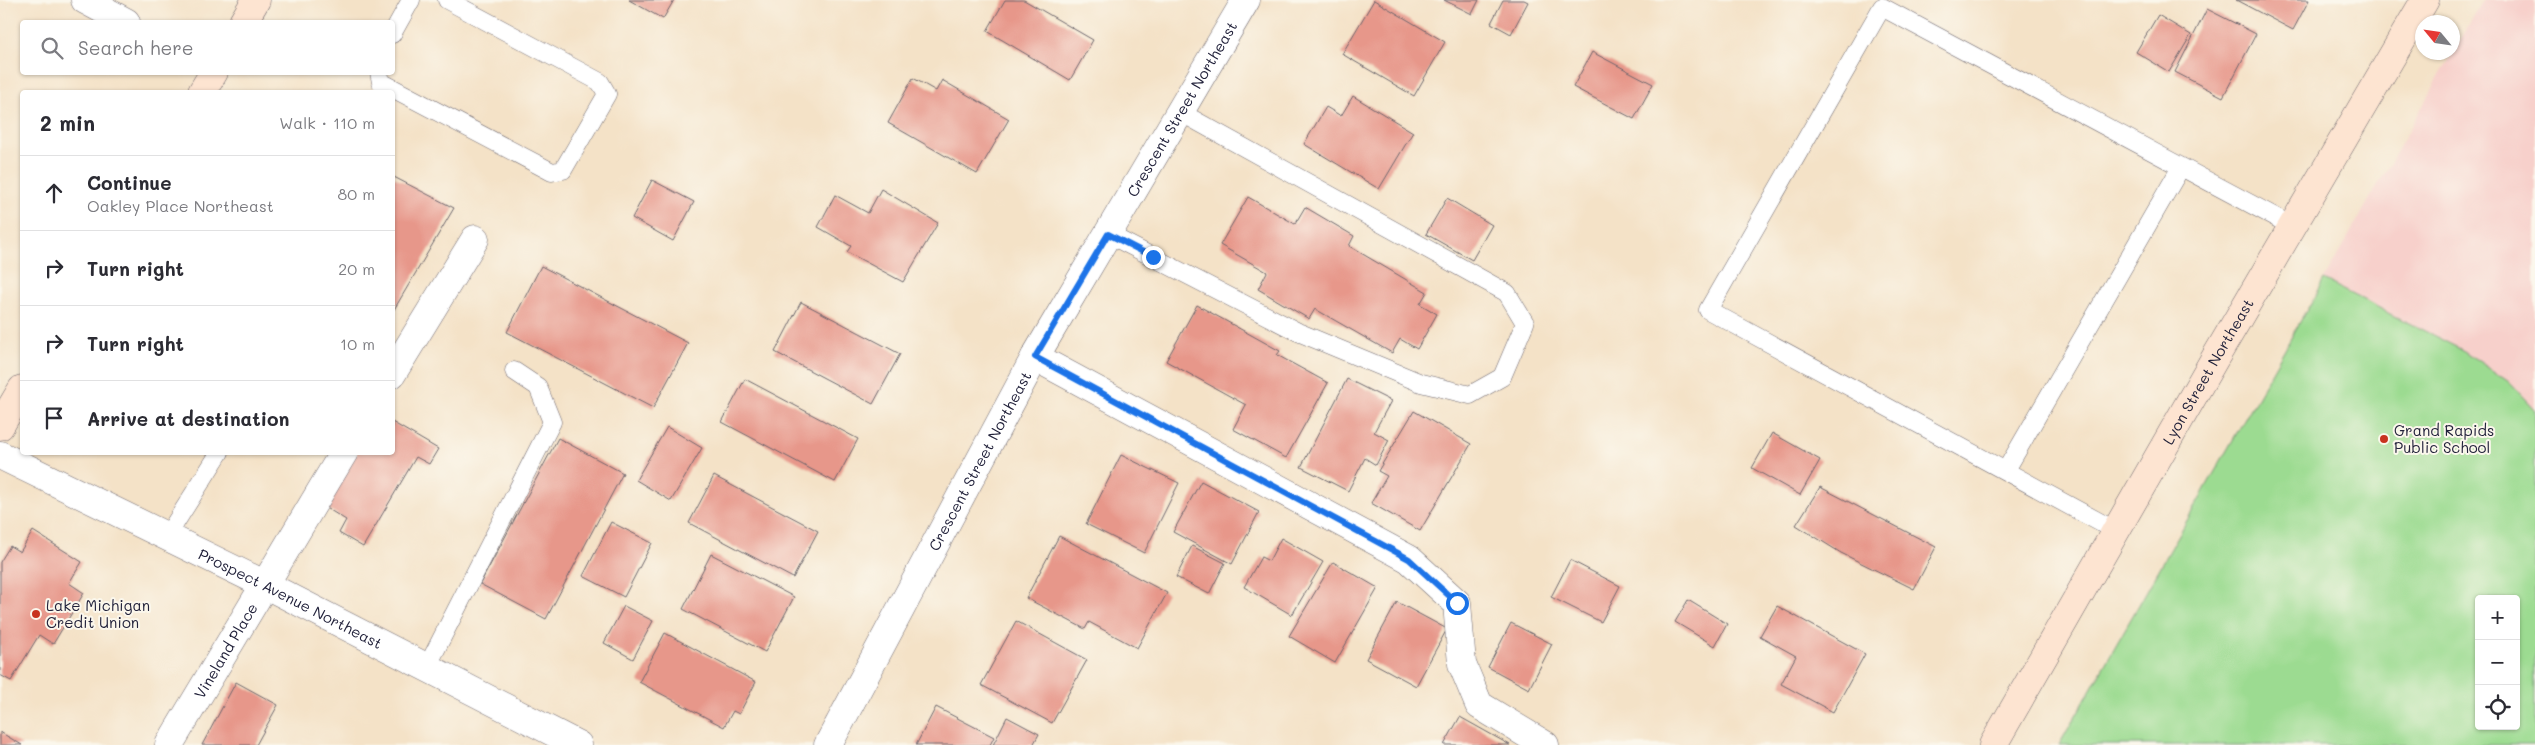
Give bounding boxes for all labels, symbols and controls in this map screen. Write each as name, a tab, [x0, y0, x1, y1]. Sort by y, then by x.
north arrow	[2415, 15, 2460, 60]
street label: Crescent Street Northeast	[1122, 17, 1241, 200]
search box	[20, 20, 395, 75]
icon: search	[38, 34, 66, 62]
text: Search here	[78, 35, 194, 60]
text: 2 min	[40, 109, 95, 136]
text: Walk · 110 m	[279, 112, 375, 133]
text: Continue	[87, 170, 172, 195]
icon: ahead	[40, 179, 68, 207]
text: 80 m	[338, 183, 375, 204]
text: Oakley Place Northeast	[87, 195, 274, 216]
route end	[1142, 246, 1165, 269]
icon: right	[40, 254, 68, 282]
text: Turn right	[87, 256, 184, 281]
text: 20 m	[338, 258, 375, 279]
street label: Lyon Street Northeast	[2158, 295, 2258, 448]
icon: right	[40, 329, 68, 357]
text: Turn right	[87, 331, 184, 356]
text: 10 m	[340, 333, 375, 354]
street label: Crescent Street Northeast	[924, 368, 1036, 554]
icon: arrive	[40, 404, 68, 432]
text: Arrive at destination	[87, 406, 290, 431]
place label: Grand Rapids Public School	[2394, 420, 2494, 457]
marker: Grand Rapids Public School	[2378, 433, 2390, 445]
street label: Prospect Avenue Northeast	[195, 544, 386, 653]
route start	[1446, 592, 1469, 615]
place label: Lake Michigan Credit Union	[46, 595, 150, 632]
map controls	[2475, 595, 2520, 730]
button: +	[2475, 595, 2520, 640]
street label: Vineland Place	[189, 599, 262, 702]
marker: Lake Michigan Credit Union	[30, 608, 42, 620]
button: −	[2475, 640, 2520, 685]
button: locate	[2475, 685, 2520, 730]

